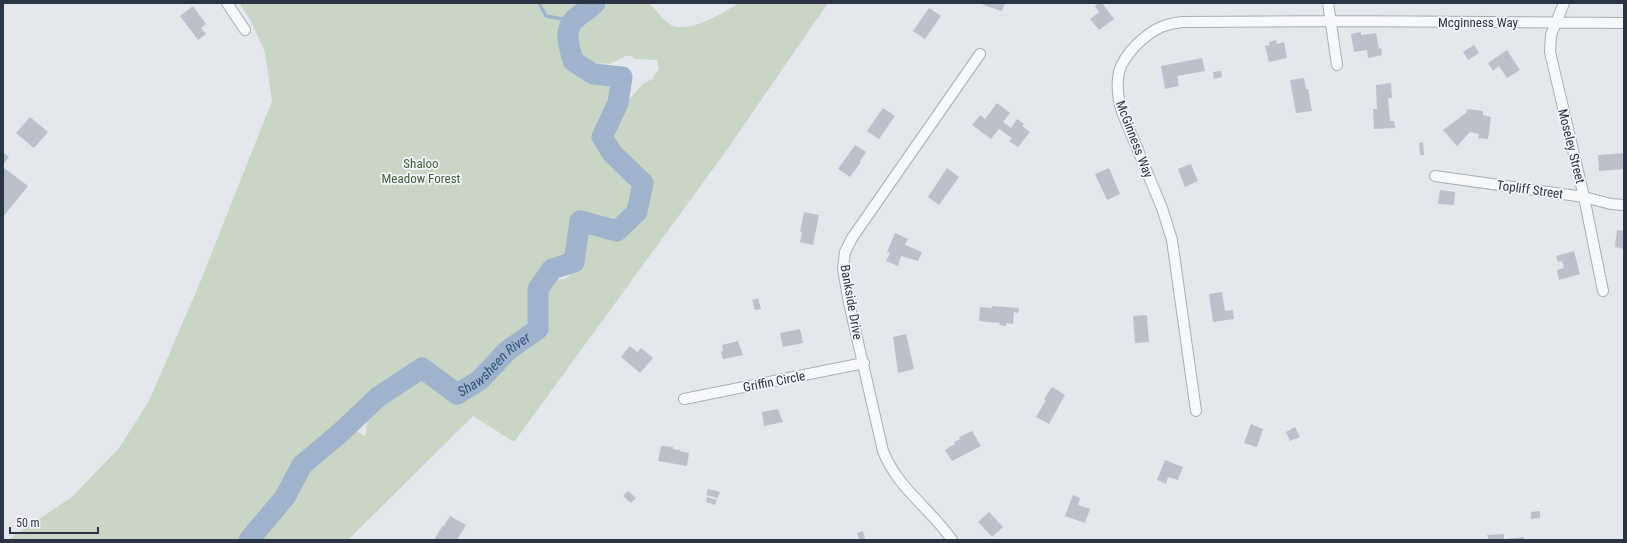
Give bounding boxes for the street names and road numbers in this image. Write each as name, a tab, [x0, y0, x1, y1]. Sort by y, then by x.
street label: Mcginness Way	[1438, 15, 1519, 30]
street label: McGinness Way	[1113, 99, 1156, 180]
street label: Moseley Street	[1555, 107, 1588, 185]
street label: Topliff Street	[1496, 177, 1564, 202]
street label: Bankside Drive	[838, 263, 865, 341]
street label: Griffin Circle	[742, 368, 806, 395]

